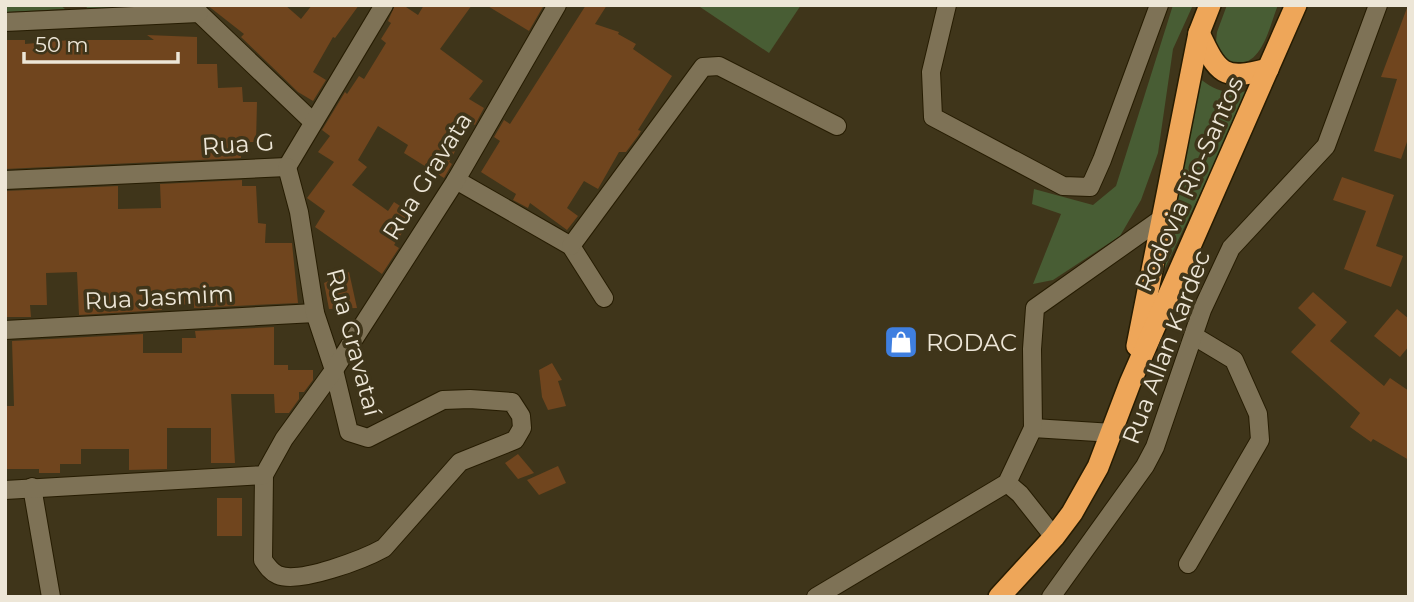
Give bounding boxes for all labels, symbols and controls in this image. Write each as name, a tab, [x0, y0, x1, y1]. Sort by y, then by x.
scale bar	[24, 21, 178, 65]
text: 50 m	[35, 32, 89, 57]
street label: Rodovia Rio-Santos	[1129, 72, 1249, 296]
street label: Rua Gravata	[376, 107, 478, 245]
street label: Rua G	[201, 127, 275, 161]
street label: Rua Allan Kardec	[1116, 246, 1216, 448]
street label: Rua Gravataí	[320, 265, 388, 420]
street label: Rua Jasmim	[84, 279, 234, 315]
shop icon: RODAC	[882, 323, 920, 361]
place label: RODAC	[926, 328, 1017, 357]

